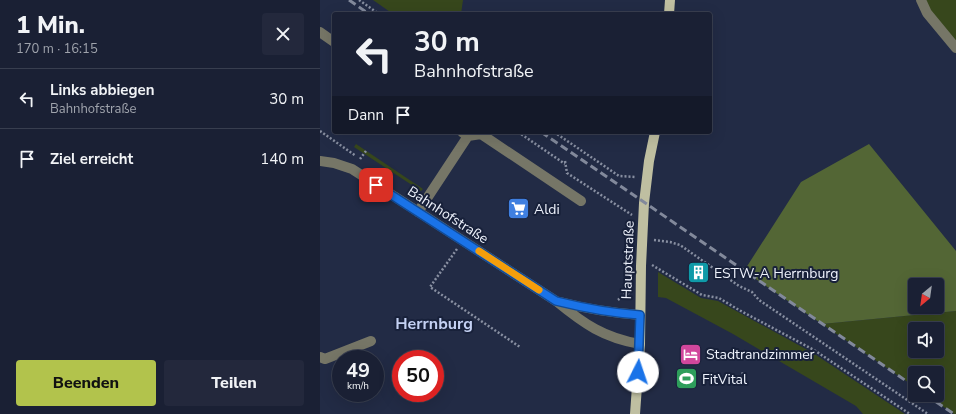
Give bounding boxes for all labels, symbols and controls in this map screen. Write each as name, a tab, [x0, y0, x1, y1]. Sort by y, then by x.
text: 1 Min.	[16, 9, 85, 41]
button: close	[262, 13, 304, 55]
text: 30 m	[414, 23, 480, 61]
icon: left	[348, 28, 400, 80]
text: 170 m · 16:15	[16, 40, 98, 58]
text: Bahnhofstraße	[414, 59, 534, 83]
text: Links abbiegen	[50, 80, 154, 100]
icon: left	[16, 88, 38, 110]
text: 30 m	[269, 89, 304, 109]
text: Bahnhofstraße	[50, 100, 136, 118]
icon: arrive	[392, 104, 414, 126]
text: Dann	[348, 105, 384, 125]
icon: arrive	[16, 148, 38, 170]
text: Ziel erreicht	[50, 149, 133, 169]
text: 140 m	[260, 149, 304, 169]
pin	[359, 168, 393, 202]
icon: arrive	[365, 174, 387, 196]
street label: Bahnhofstraße	[404, 182, 492, 248]
supermarket icon: Aldi	[506, 196, 532, 222]
place label: Aldi	[534, 200, 560, 219]
street label: Hauptstraße	[617, 220, 639, 300]
building icon: ESTW-A Herrnburg	[685, 260, 711, 286]
place label: ESTW-A Herrnburg	[714, 264, 838, 283]
north arrow	[908, 278, 944, 314]
map controls	[908, 278, 944, 402]
district label: Herrnburg	[395, 313, 473, 335]
button: sound	[908, 322, 944, 358]
hotel icon: Stadtrandzimmer	[678, 341, 704, 367]
place label: Stadtrandzimmer	[706, 345, 815, 364]
speed limit sign: 50	[392, 350, 444, 402]
position arrow	[617, 351, 659, 393]
text: 49	[346, 357, 370, 384]
button: Beenden	[16, 360, 156, 406]
button: Teilen	[164, 360, 304, 406]
sports icon: FitVital	[673, 366, 699, 392]
button: search	[908, 366, 944, 402]
place label: FitVital	[702, 370, 748, 389]
text: km/h	[347, 379, 369, 393]

